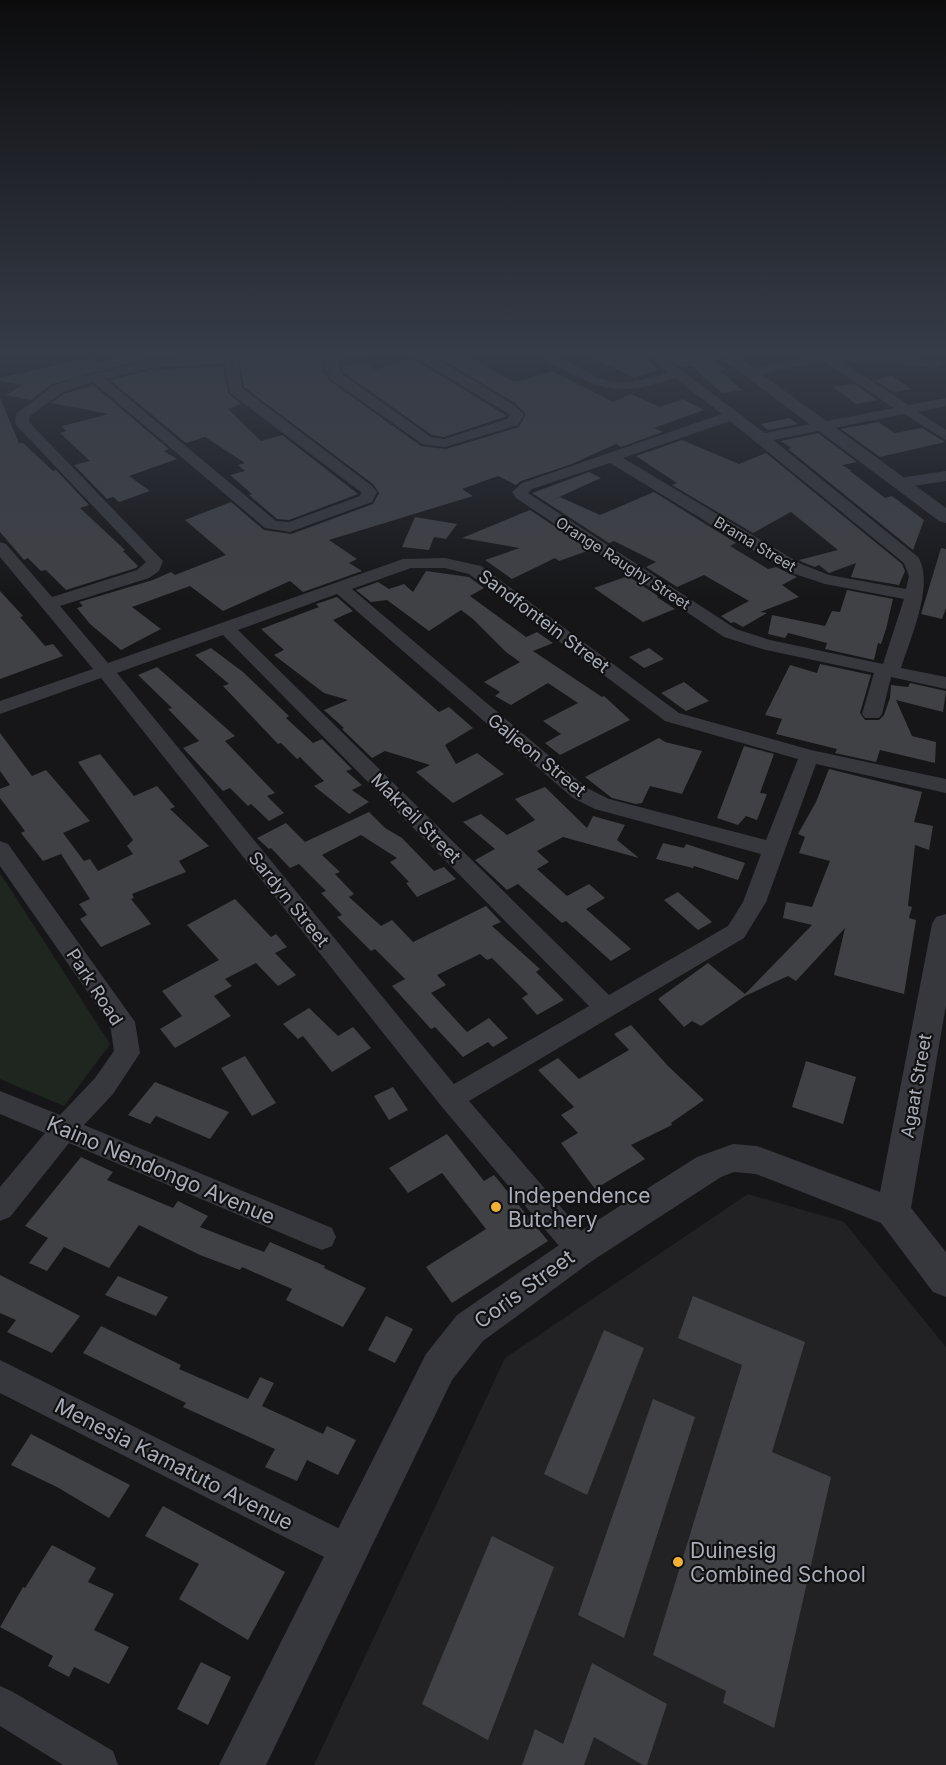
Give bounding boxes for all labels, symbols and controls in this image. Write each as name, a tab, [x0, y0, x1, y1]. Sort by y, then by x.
street label: Orange Raughy Street	[552, 512, 694, 614]
street label: Brama Street	[711, 512, 799, 576]
street label: Sandfontein Street	[475, 565, 613, 677]
street label: Galjeon Street	[484, 709, 590, 801]
street label: Makreil Street	[367, 769, 465, 867]
street label: Sardyn Street	[244, 847, 334, 951]
street label: Park Road	[62, 945, 128, 1029]
street label: Agaat Street	[897, 1032, 936, 1140]
street label: Kaino Nendongo Avenue	[43, 1111, 279, 1229]
place label: Independence Butchery	[508, 1183, 650, 1232]
marker: Independence Butchery	[489, 1200, 503, 1214]
street label: Coris Street	[469, 1244, 579, 1334]
street label: Menesia Kamatuto Avenue	[51, 1393, 297, 1535]
place label: Duinesig Combined School	[690, 1538, 866, 1587]
marker: Duinesig Combined School	[671, 1555, 685, 1569]

